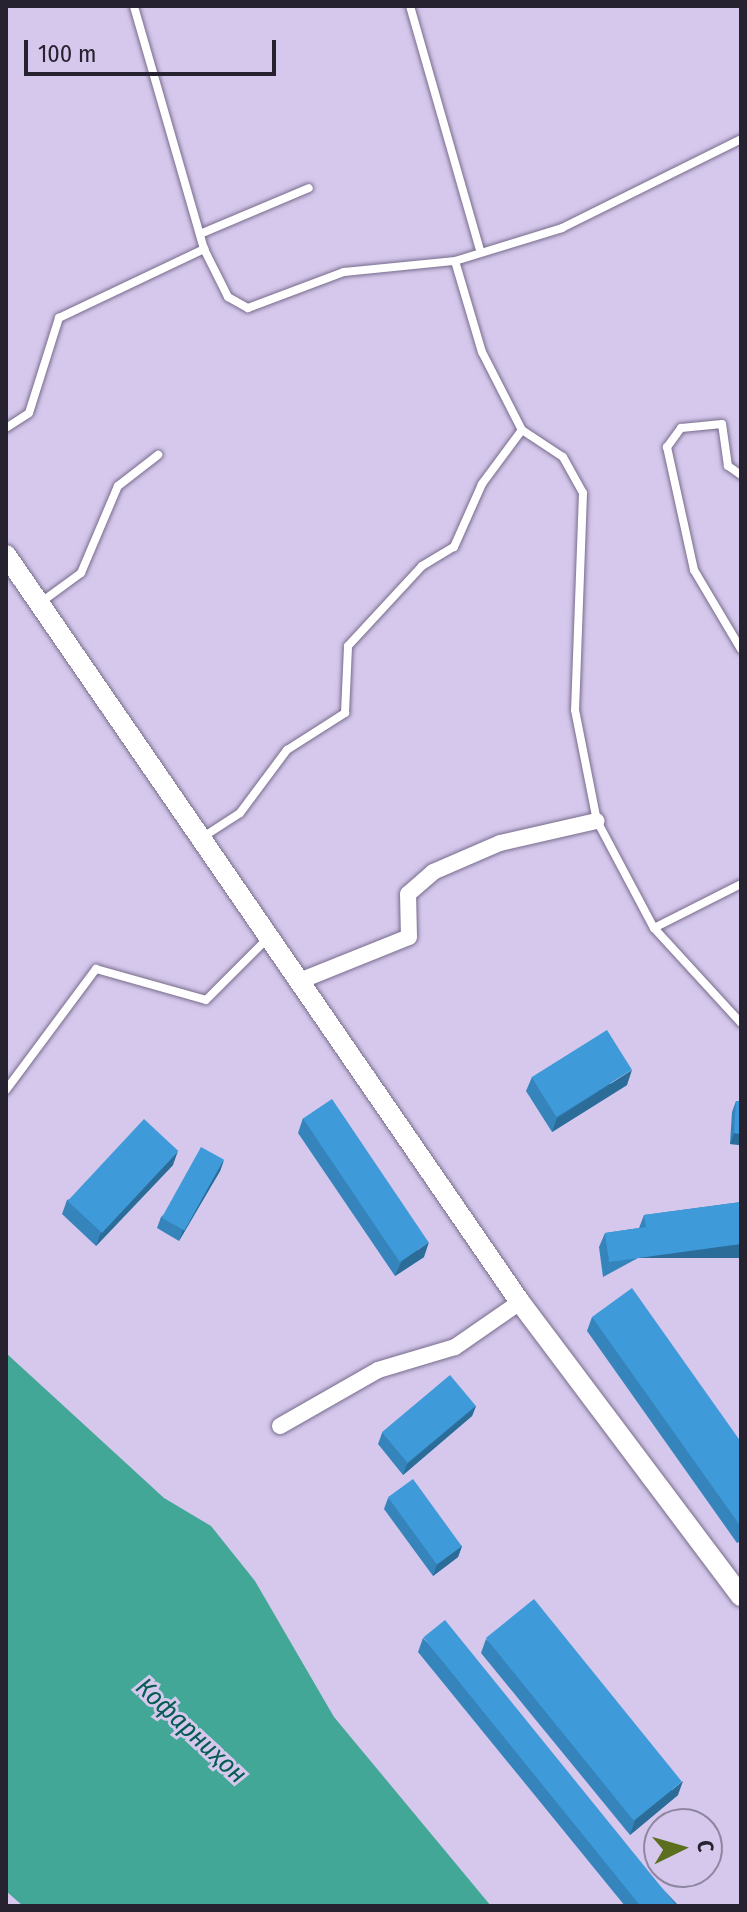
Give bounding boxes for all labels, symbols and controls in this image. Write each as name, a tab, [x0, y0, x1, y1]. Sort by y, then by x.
scale bar	[28, 24, 280, 74]
text: 100 m	[38, 40, 96, 68]
water label: Кофарниҳон	[129, 1672, 253, 1790]
north arrow	[643, 1808, 723, 1888]
text: С	[691, 1839, 719, 1853]

